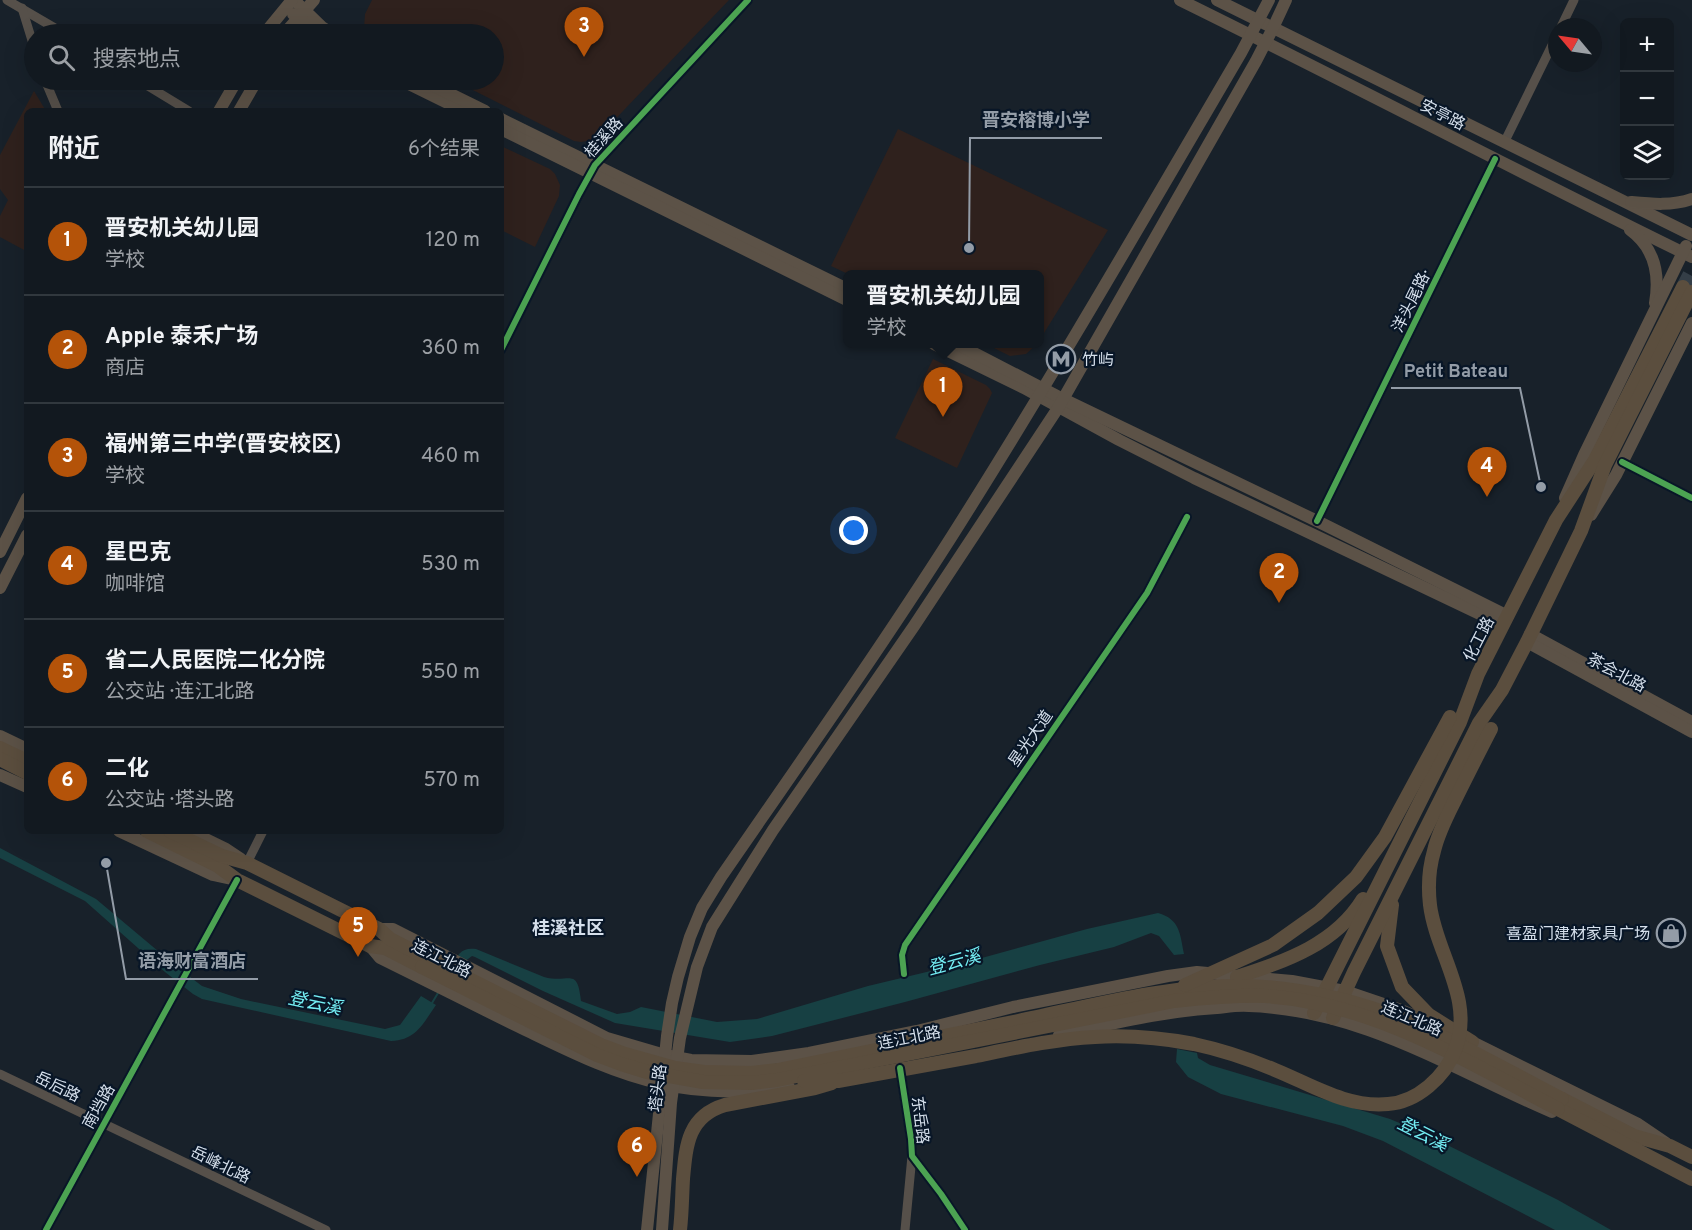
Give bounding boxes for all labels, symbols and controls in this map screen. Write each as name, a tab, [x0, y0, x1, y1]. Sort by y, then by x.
pin: 3	[564, 8, 604, 57]
north arrow	[1548, 18, 1602, 72]
map controls	[1620, 18, 1674, 180]
button: +	[1620, 18, 1674, 72]
search box	[24, 24, 504, 90]
icon: search	[45, 41, 78, 74]
text: 搜索地点	[93, 47, 181, 74]
button: −	[1620, 72, 1674, 126]
street label: 安亭路	[1416, 96, 1468, 136]
callout: 晋安榕博小学	[970, 102, 1102, 138]
text: 晋安榕博小学	[982, 110, 1090, 133]
street label: 桂溪路	[581, 114, 628, 163]
button: layers	[1620, 126, 1674, 180]
text: 附近	[48, 134, 100, 167]
text: 6个结果	[408, 137, 480, 163]
text: 晋安机关幼儿园	[105, 216, 259, 243]
text: 1	[64, 228, 72, 254]
text: 120 m	[426, 228, 480, 254]
text: 学校	[105, 248, 145, 274]
street label: 洋头尾路·	[1389, 267, 1436, 336]
popup	[843, 270, 1044, 348]
text: 晋安机关幼儿园	[866, 284, 1021, 311]
text: 学校	[866, 316, 906, 342]
text: Apple 泰禾广场	[105, 324, 258, 351]
text: 2	[61, 336, 74, 362]
text: 360 m	[422, 336, 480, 362]
metro station icon: 竹屿	[1045, 343, 1077, 375]
place label: 竹屿	[1082, 351, 1114, 371]
callout: Petit Bateau	[1391, 352, 1520, 388]
text: 商店	[105, 356, 145, 382]
text: Petit Bateau	[1404, 361, 1508, 384]
pin: 1	[924, 368, 962, 417]
text: 福州第三中学(晋安校区)	[105, 432, 341, 459]
text: 3	[62, 444, 74, 470]
text: 460 m	[421, 444, 480, 470]
pin: 4	[1468, 448, 1506, 497]
text: 学校	[105, 464, 145, 490]
your location	[839, 516, 868, 545]
text: 星巴克	[105, 540, 171, 567]
text: 4	[61, 552, 74, 578]
text: 530 m	[421, 552, 480, 578]
pin: 2	[1260, 554, 1298, 603]
text: 咖啡馆	[105, 572, 165, 598]
street label: 化工路	[1460, 614, 1500, 666]
text: 省二人民医院二化分院	[105, 648, 325, 675]
street label: 茶会北路	[1583, 650, 1649, 698]
text: 5	[61, 660, 74, 686]
text: 550 m	[421, 660, 480, 686]
text: 公交站 · 连江北路	[105, 680, 254, 706]
street label: 星光大道	[1005, 707, 1058, 771]
text: 二化	[105, 756, 149, 783]
text: 6	[61, 768, 74, 794]
text: 570 m	[423, 768, 480, 794]
text: 公交站 · 塔头路	[105, 788, 234, 814]
pin: 5	[338, 908, 378, 957]
shop icon: 喜盈门建材家具广场	[1655, 917, 1687, 949]
district label: 桂溪社区	[532, 918, 604, 941]
place label: 喜盈门建材家具广场	[1506, 925, 1650, 945]
street label: 连江北路	[408, 936, 474, 983]
callout: 语海财富酒店	[126, 943, 258, 979]
water label: 登云溪	[925, 945, 985, 982]
text: 语海财富酒店	[138, 951, 246, 974]
water label: 登云溪	[286, 988, 345, 1022]
street label: 连江北路	[1378, 998, 1445, 1042]
street label: 连江北路	[876, 1023, 943, 1055]
street label: 塔头路	[646, 1063, 672, 1113]
street label: 岳后路	[31, 1068, 83, 1107]
street label: 南垱路	[79, 1081, 120, 1133]
street label: 东岳路	[906, 1095, 932, 1145]
water label: 登云溪	[1393, 1113, 1453, 1159]
pin: 6	[618, 1128, 656, 1177]
street label: 岳峰北路	[187, 1143, 253, 1189]

